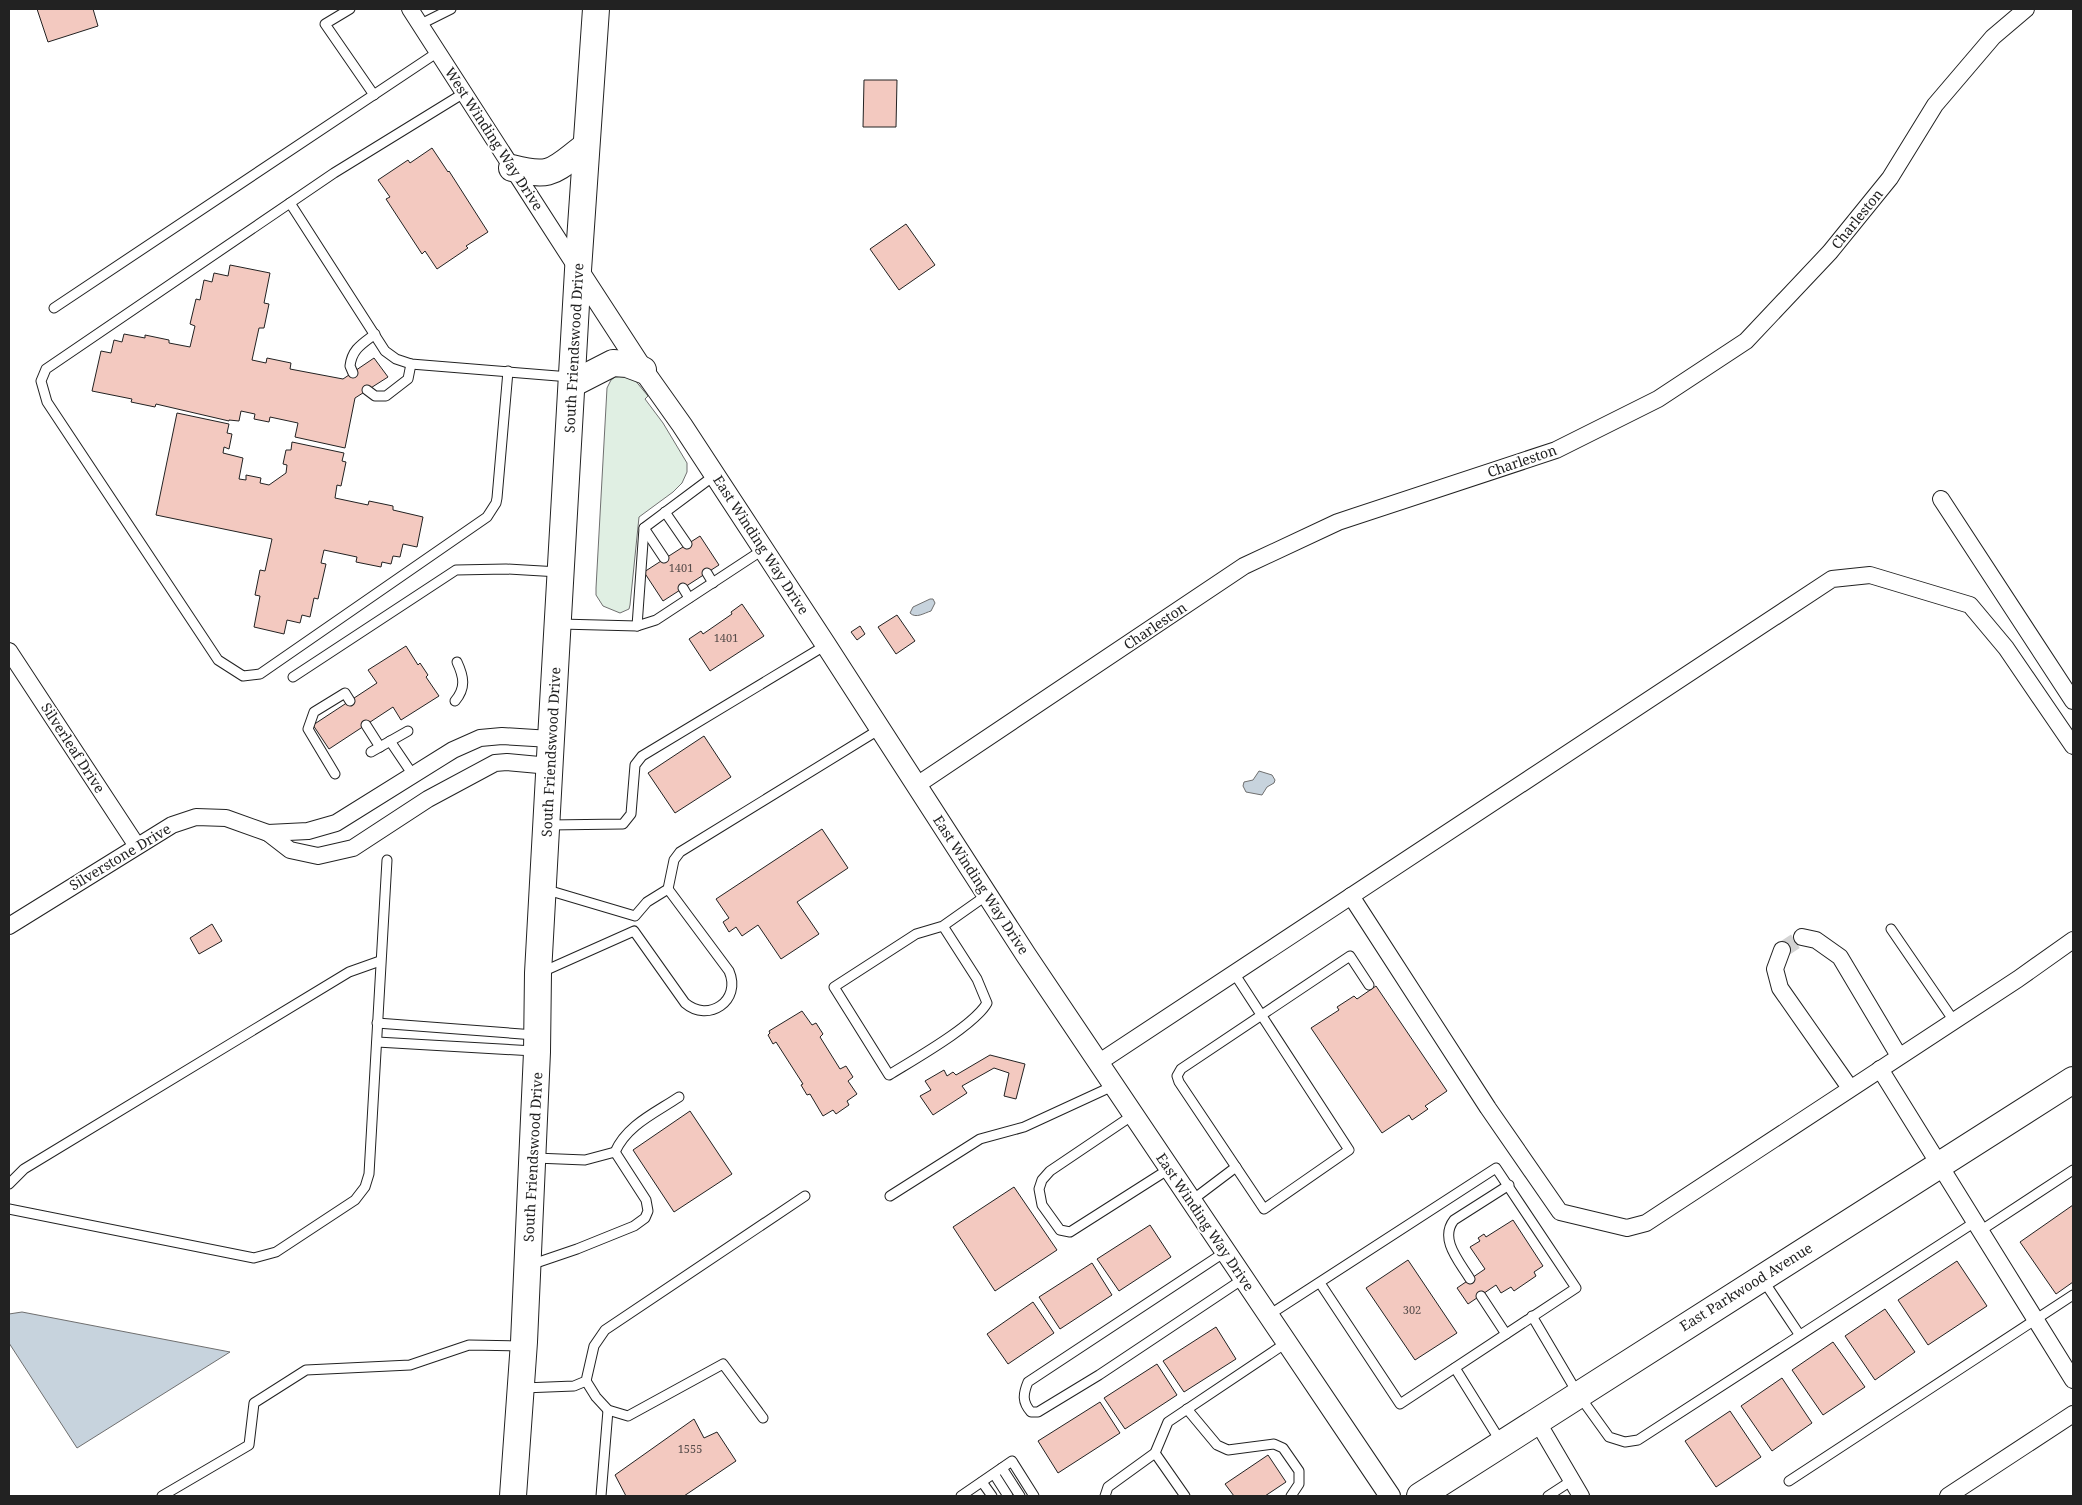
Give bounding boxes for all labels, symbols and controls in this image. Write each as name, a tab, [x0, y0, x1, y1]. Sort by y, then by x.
street label: West Winding Way Drive	[441, 63, 548, 214]
street label: Charleston	[1827, 185, 1887, 253]
street label: South Friendswood Drive	[560, 263, 587, 433]
street label: Charleston	[1485, 440, 1559, 481]
street label: East Winding Way Drive	[709, 471, 814, 618]
house number: 1401	[669, 560, 693, 575]
street label: Charleston	[1119, 598, 1190, 654]
house number: 1401	[714, 630, 738, 645]
street label: South Friendswood Drive	[537, 667, 564, 837]
street label: Silverleaf Drive	[37, 699, 110, 797]
street label: East Winding Way Drive	[929, 811, 1034, 958]
street label: Silverstone Drive	[66, 819, 174, 894]
street label: South Friendswood Drive	[519, 1072, 546, 1242]
street label: East Winding Way Drive	[1152, 1149, 1259, 1294]
street label: East Parkwood Avenue	[1676, 1238, 1816, 1335]
house number: 302	[1403, 1302, 1421, 1317]
house number: 1555	[678, 1441, 702, 1456]

